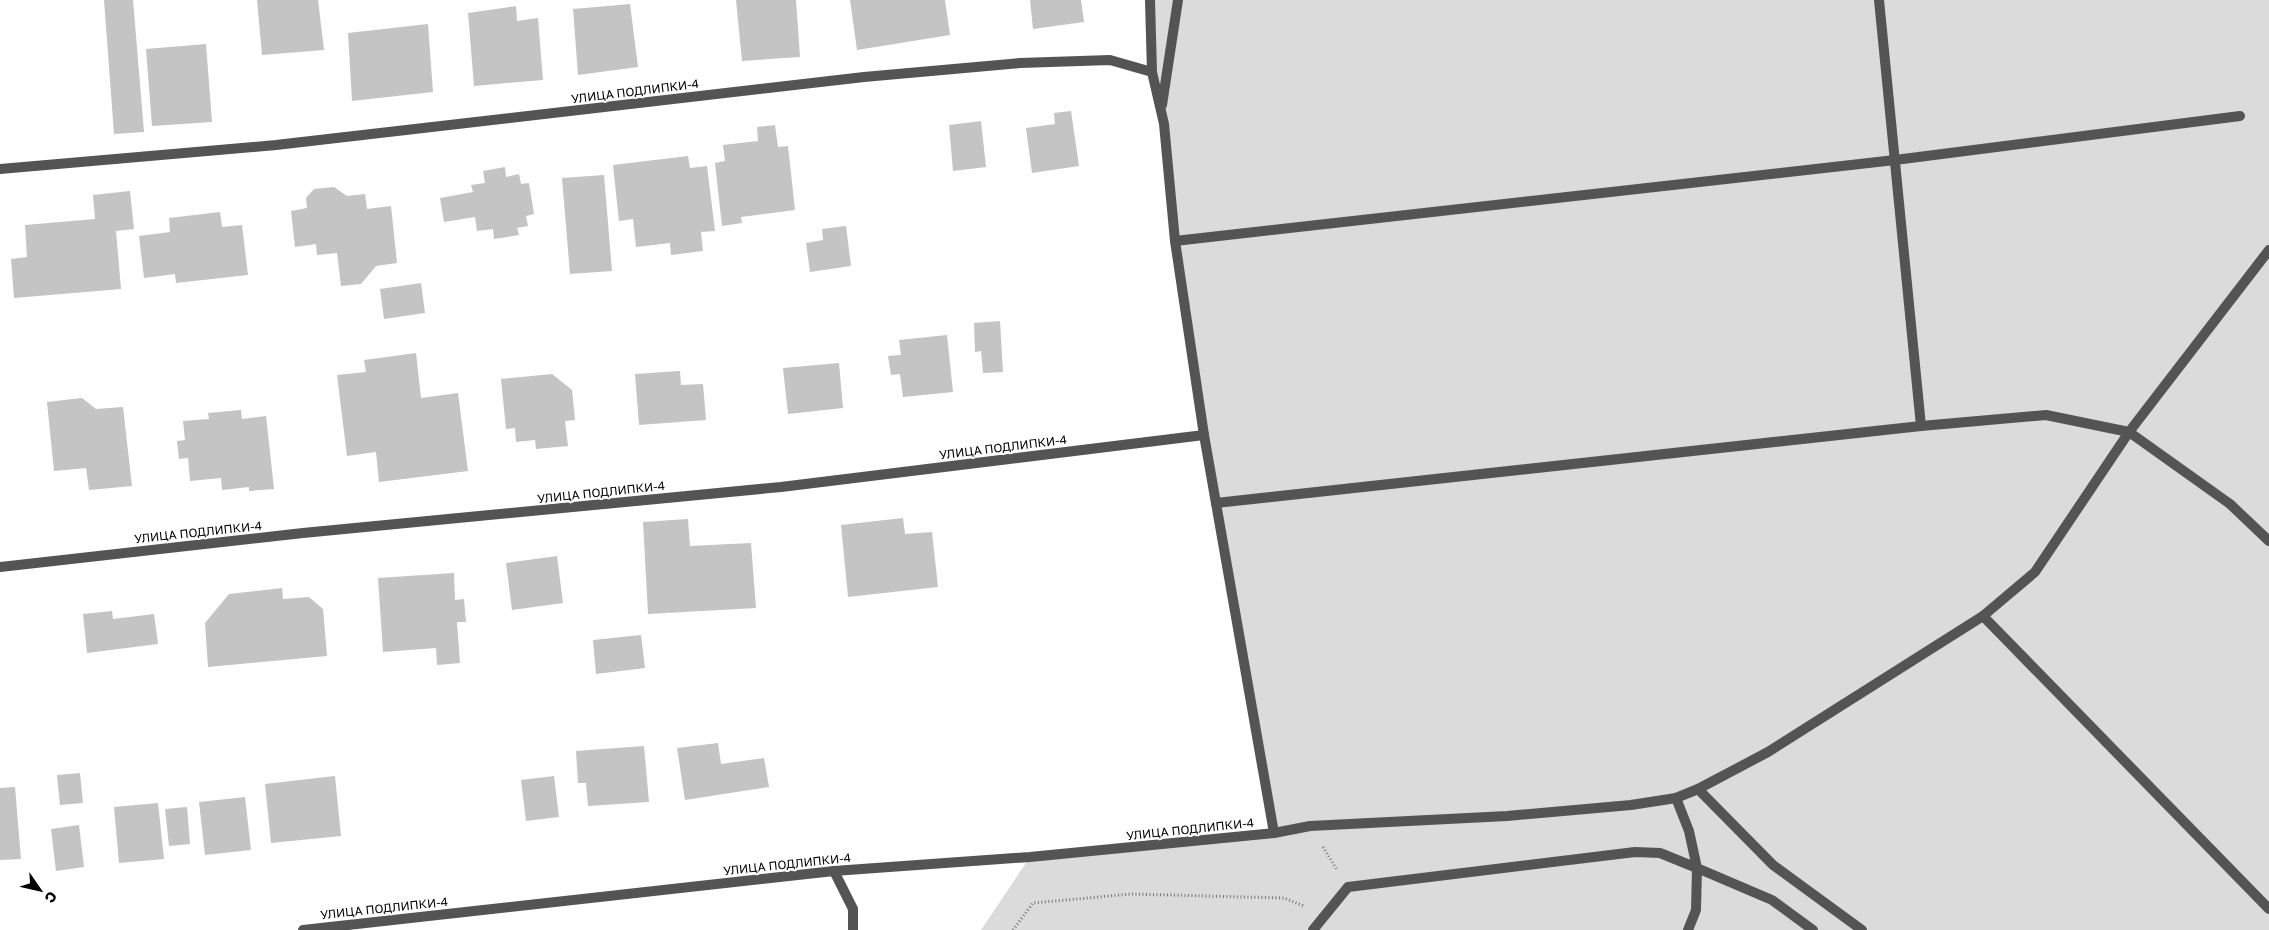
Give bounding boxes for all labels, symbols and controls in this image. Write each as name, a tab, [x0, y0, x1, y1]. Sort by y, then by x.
street label: УЛИЦА ПОДЛИПКИ-4	[570, 76, 700, 106]
street label: УЛИЦА ПОДЛИПКИ-4	[938, 432, 1068, 462]
street label: УЛИЦА ПОДЛИПКИ-4	[536, 478, 666, 506]
street label: УЛИЦА ПОДЛИПКИ-4	[133, 518, 263, 546]
street label: УЛИЦА ПОДЛИПКИ-4	[1125, 815, 1255, 843]
street label: УЛИЦА ПОДЛИПКИ-4	[722, 850, 852, 878]
north arrow	[15, 865, 65, 915]
text: С	[41, 889, 61, 906]
street label: УЛИЦА ПОДЛИПКИ-4	[319, 894, 449, 922]

